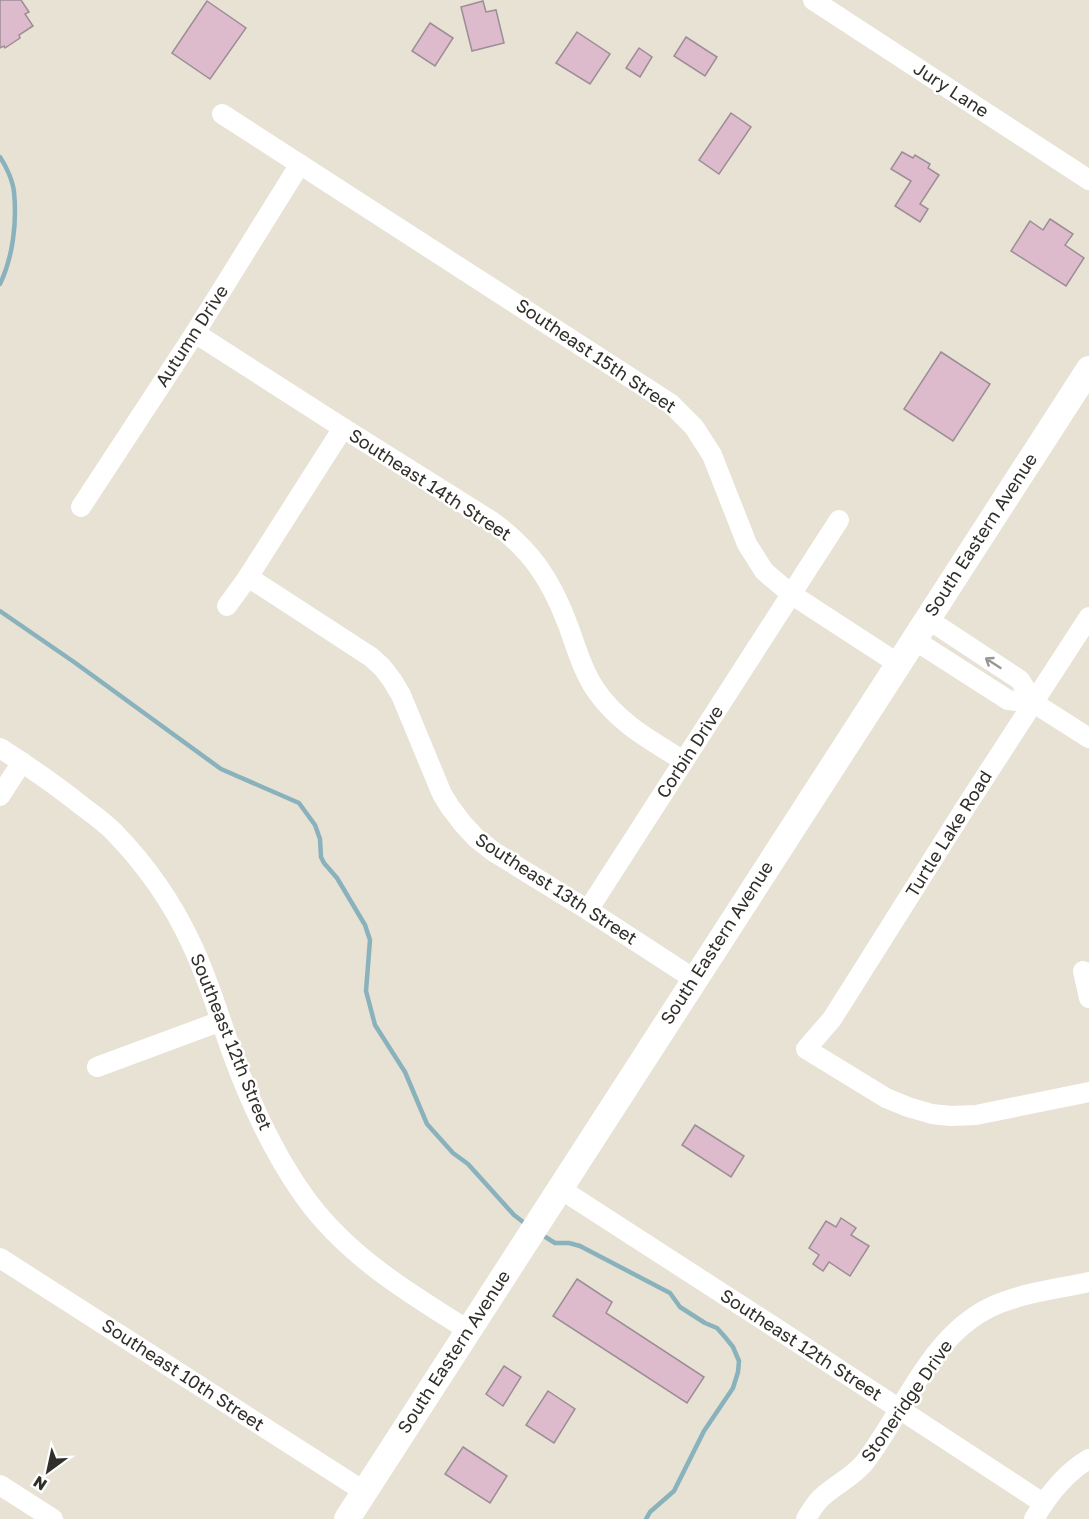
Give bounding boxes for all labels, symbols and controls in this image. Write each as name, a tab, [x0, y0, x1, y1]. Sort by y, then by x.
street label: Jury Lane	[910, 57, 993, 122]
street label: Autumn Drive	[150, 280, 232, 390]
street label: Southeast 15th Street	[512, 293, 681, 417]
street label: Southeast 14th Street	[345, 423, 516, 545]
street label: South Eastern Avenue	[919, 449, 1041, 620]
one-way arrow	[985, 656, 1002, 668]
street label: Corbin Drive	[651, 701, 727, 802]
street label: Turtle Lake Road	[900, 766, 996, 901]
street label: Southeast 13th Street	[471, 828, 642, 949]
street label: South Eastern Avenue	[655, 857, 777, 1028]
street label: Southeast 12th Street	[186, 950, 277, 1133]
street label: South Eastern Avenue	[392, 1266, 514, 1437]
street label: Southeast 12th Street	[716, 1284, 887, 1405]
street label: Southeast 10th Street	[98, 1313, 269, 1435]
street label: Stoneridge Drive	[856, 1335, 957, 1466]
north arrow	[18, 1441, 78, 1501]
text: N	[29, 1472, 50, 1495]

